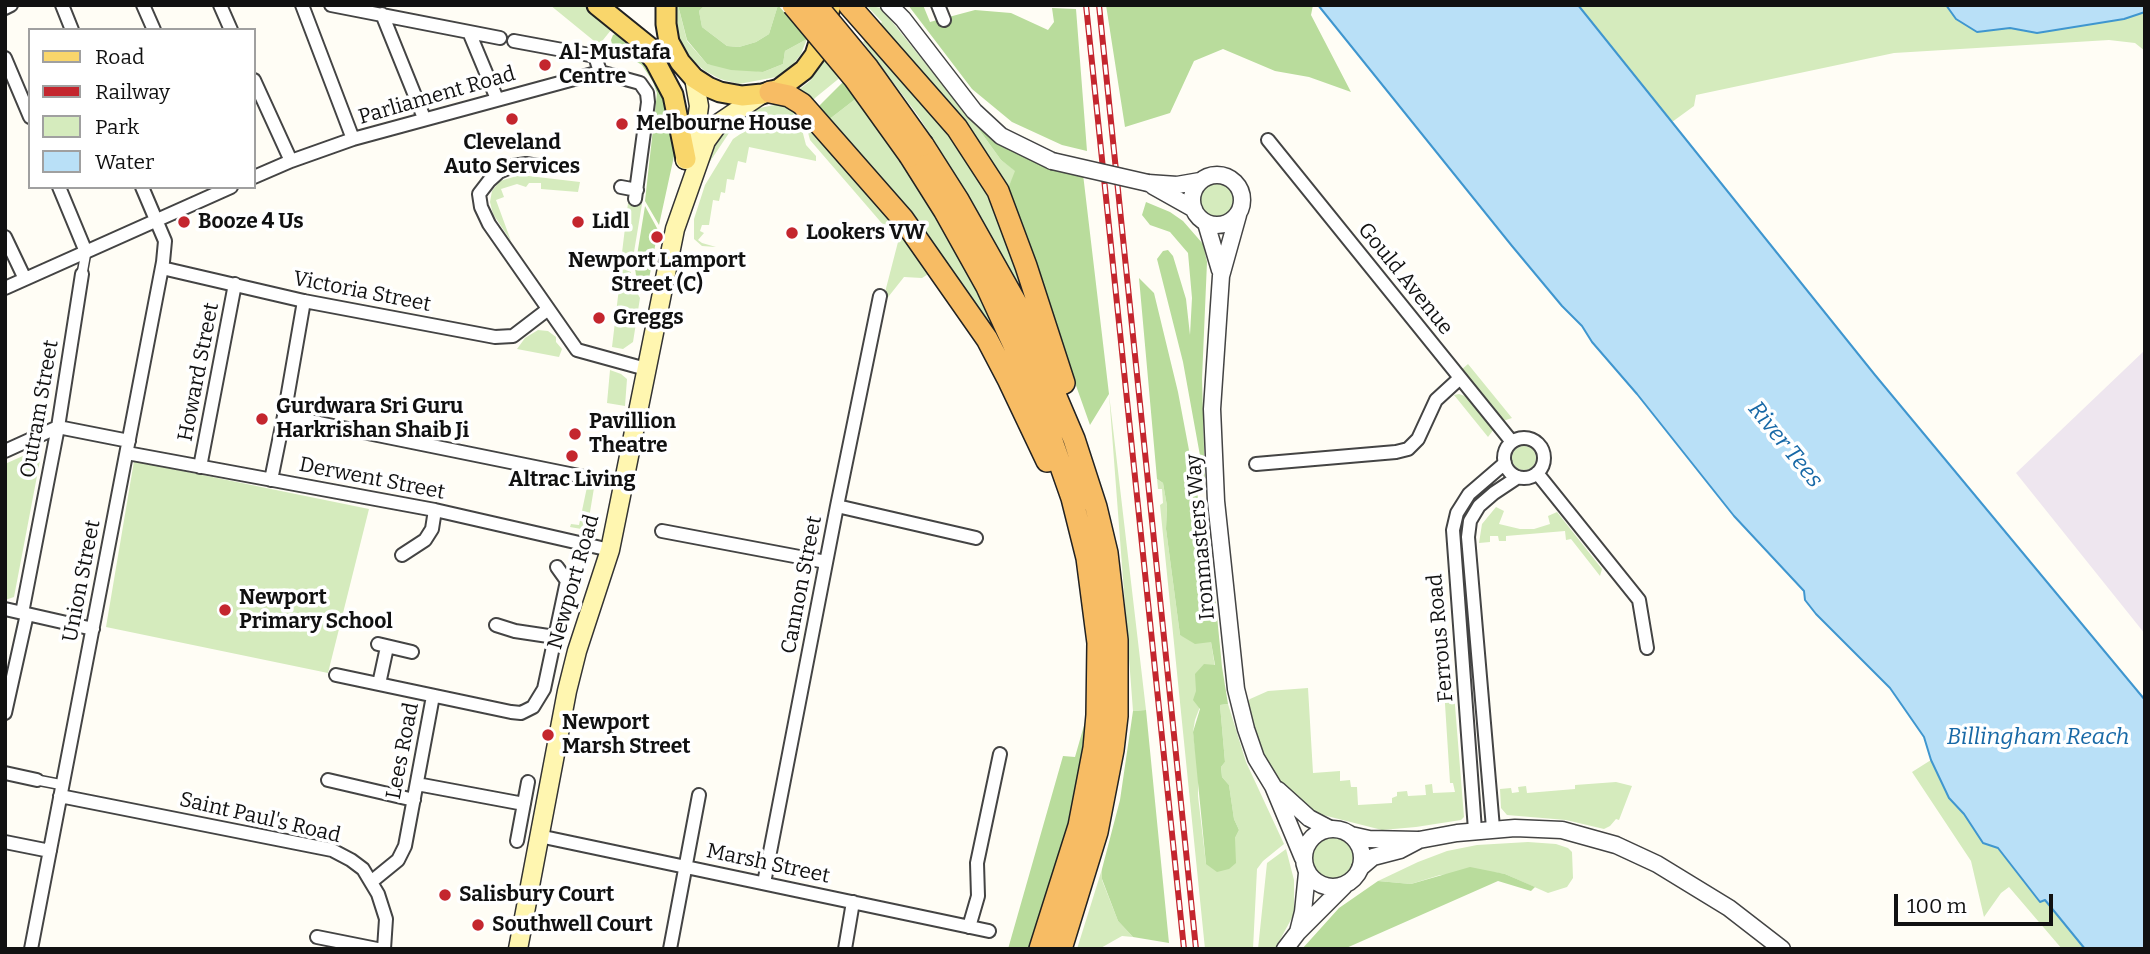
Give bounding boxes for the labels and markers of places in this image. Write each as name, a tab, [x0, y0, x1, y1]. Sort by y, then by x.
place label: Al-Mustafa Centre	[559, 40, 671, 90]
marker: Al-Mustafa Centre	[537, 57, 553, 73]
marker: Cleveland Auto Services	[504, 111, 520, 127]
place label: Melbourne House	[636, 111, 812, 137]
marker: Melbourne House	[614, 116, 630, 132]
place label: Cleveland Auto Services	[444, 130, 580, 180]
place label: Booze 4 Us	[198, 209, 304, 235]
place label: Lidl	[592, 209, 629, 235]
marker: Booze 4 Us	[176, 214, 192, 230]
marker: Lidl	[570, 214, 586, 230]
place label: Lookers VW	[806, 220, 925, 246]
marker: Lookers VW	[784, 225, 800, 241]
marker: Newport Lamport Street (C)	[649, 229, 665, 245]
place label: Newport Lamport Street (C)	[568, 248, 746, 298]
place label: Greggs	[613, 305, 684, 331]
marker: Greggs	[591, 310, 607, 326]
place label: Gurdwara Sri Guru Harkrishan Shaib Ji	[276, 394, 469, 444]
place label: Pavillion Theatre	[589, 409, 676, 459]
marker: Gurdwara Sri Guru Harkrishan Shaib Ji	[254, 411, 270, 427]
marker: Pavillion Theatre	[567, 426, 583, 442]
marker: Altrac Living	[564, 448, 580, 464]
place label: Altrac Living	[509, 467, 635, 493]
place label: Newport Primary School	[239, 585, 393, 635]
marker: Newport Primary School	[217, 602, 233, 618]
place label: Newport Marsh Street	[562, 710, 691, 760]
marker: Newport Marsh Street	[540, 727, 556, 743]
place label: Salisbury Court	[459, 882, 614, 908]
marker: Salisbury Court	[437, 887, 453, 903]
place label: Southwell Court	[492, 912, 653, 938]
marker: Southwell Court	[470, 917, 486, 933]

